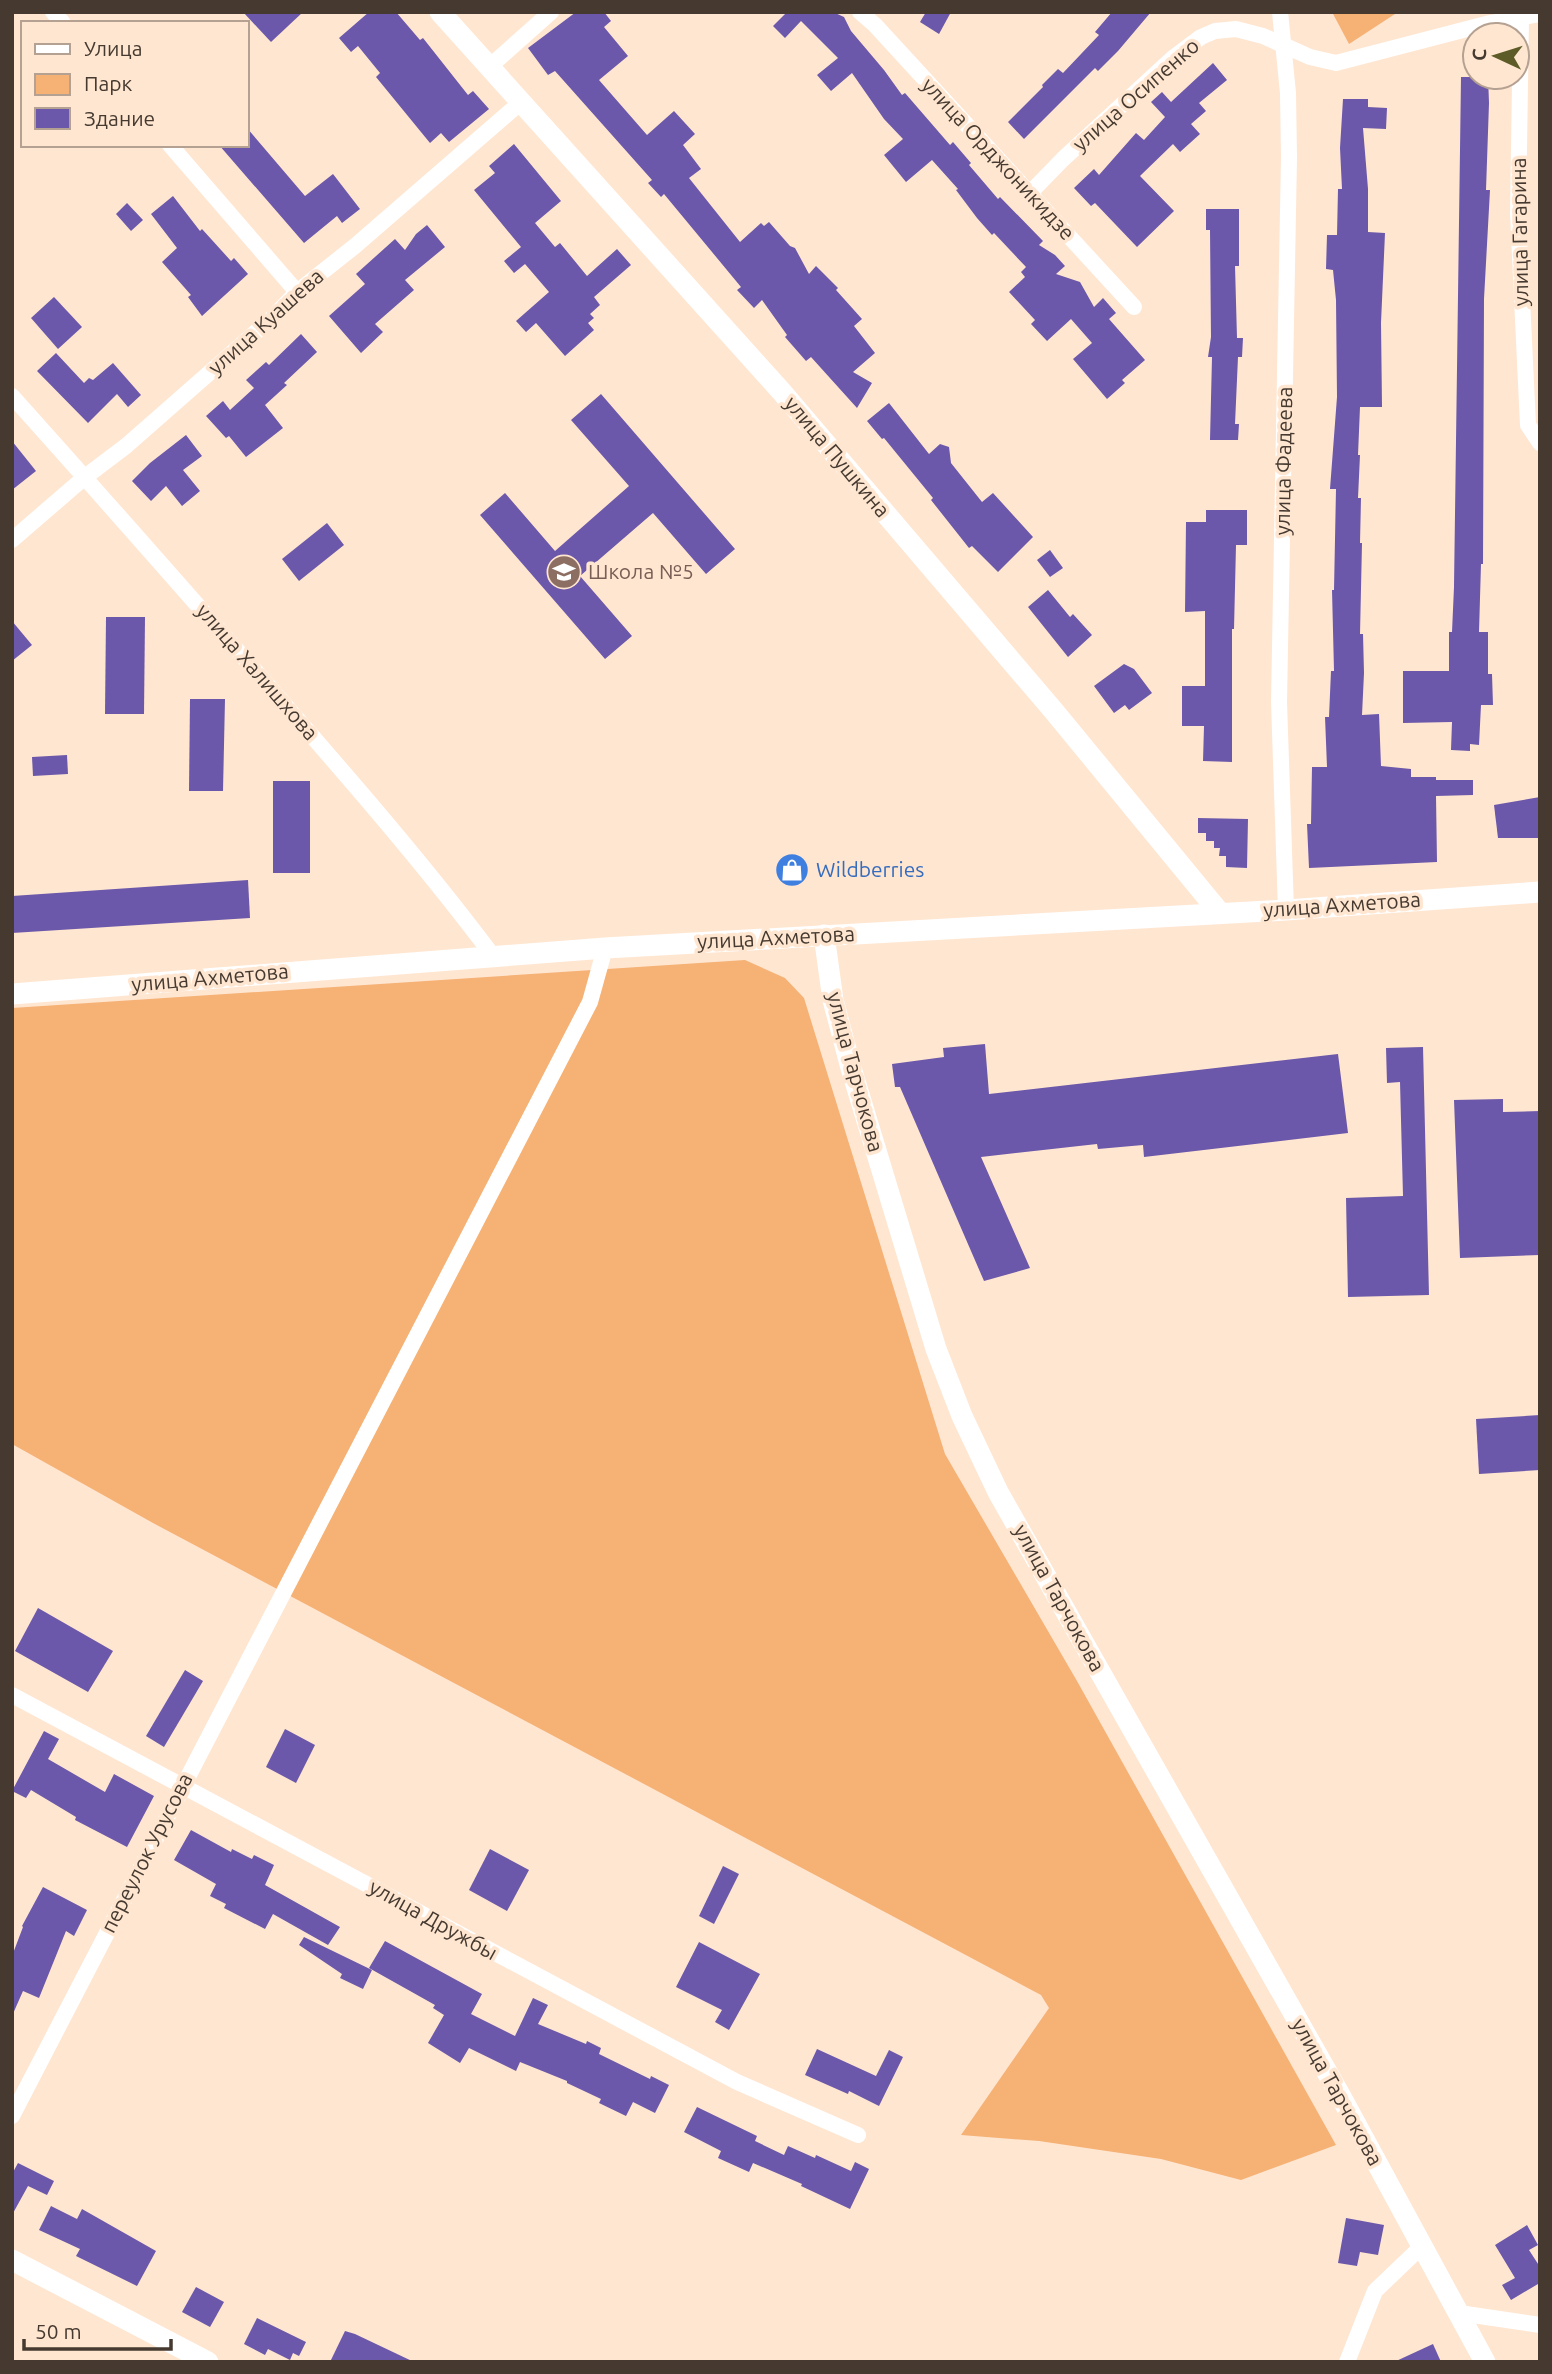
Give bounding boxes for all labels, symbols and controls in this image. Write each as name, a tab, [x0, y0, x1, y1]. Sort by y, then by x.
legend	[21, 21, 248, 147]
north arrow	[1461, 21, 1531, 91]
street label: улица Осипенко	[1067, 33, 1203, 156]
text: Улица	[84, 36, 142, 60]
text: С	[1468, 48, 1490, 62]
text: Парк	[84, 71, 133, 95]
street label: улица Орджоникидзе	[917, 72, 1080, 244]
text: Здание	[84, 106, 155, 130]
street label: улица Гагарина	[1506, 157, 1532, 307]
street label: улица Куашева	[203, 263, 328, 379]
street label: улица Фадеева	[1270, 386, 1296, 536]
street label: улица Пушкина	[780, 391, 895, 522]
school or university icon: Школа №5	[545, 553, 583, 591]
place label: Школа №5	[588, 559, 694, 583]
street label: улица Халишхова	[192, 598, 323, 744]
shop icon: Wildberries	[773, 851, 811, 889]
place label: Wildberries	[816, 857, 924, 881]
street label: улица Ахметова	[1262, 887, 1422, 921]
street label: улица Ахметова	[696, 921, 855, 953]
street label: улица Ахметова	[130, 958, 290, 996]
street label: улица Тарчокова	[823, 989, 889, 1154]
street label: улица Тарчокова	[1009, 1520, 1110, 1675]
street label: переулок Урусова	[95, 1769, 197, 1936]
street label: улица Дружбы	[365, 1874, 502, 1964]
street label: улица Тарчокова	[1287, 2014, 1388, 2169]
scale bar	[24, 2308, 172, 2352]
text: 50 m	[35, 2319, 82, 2343]

